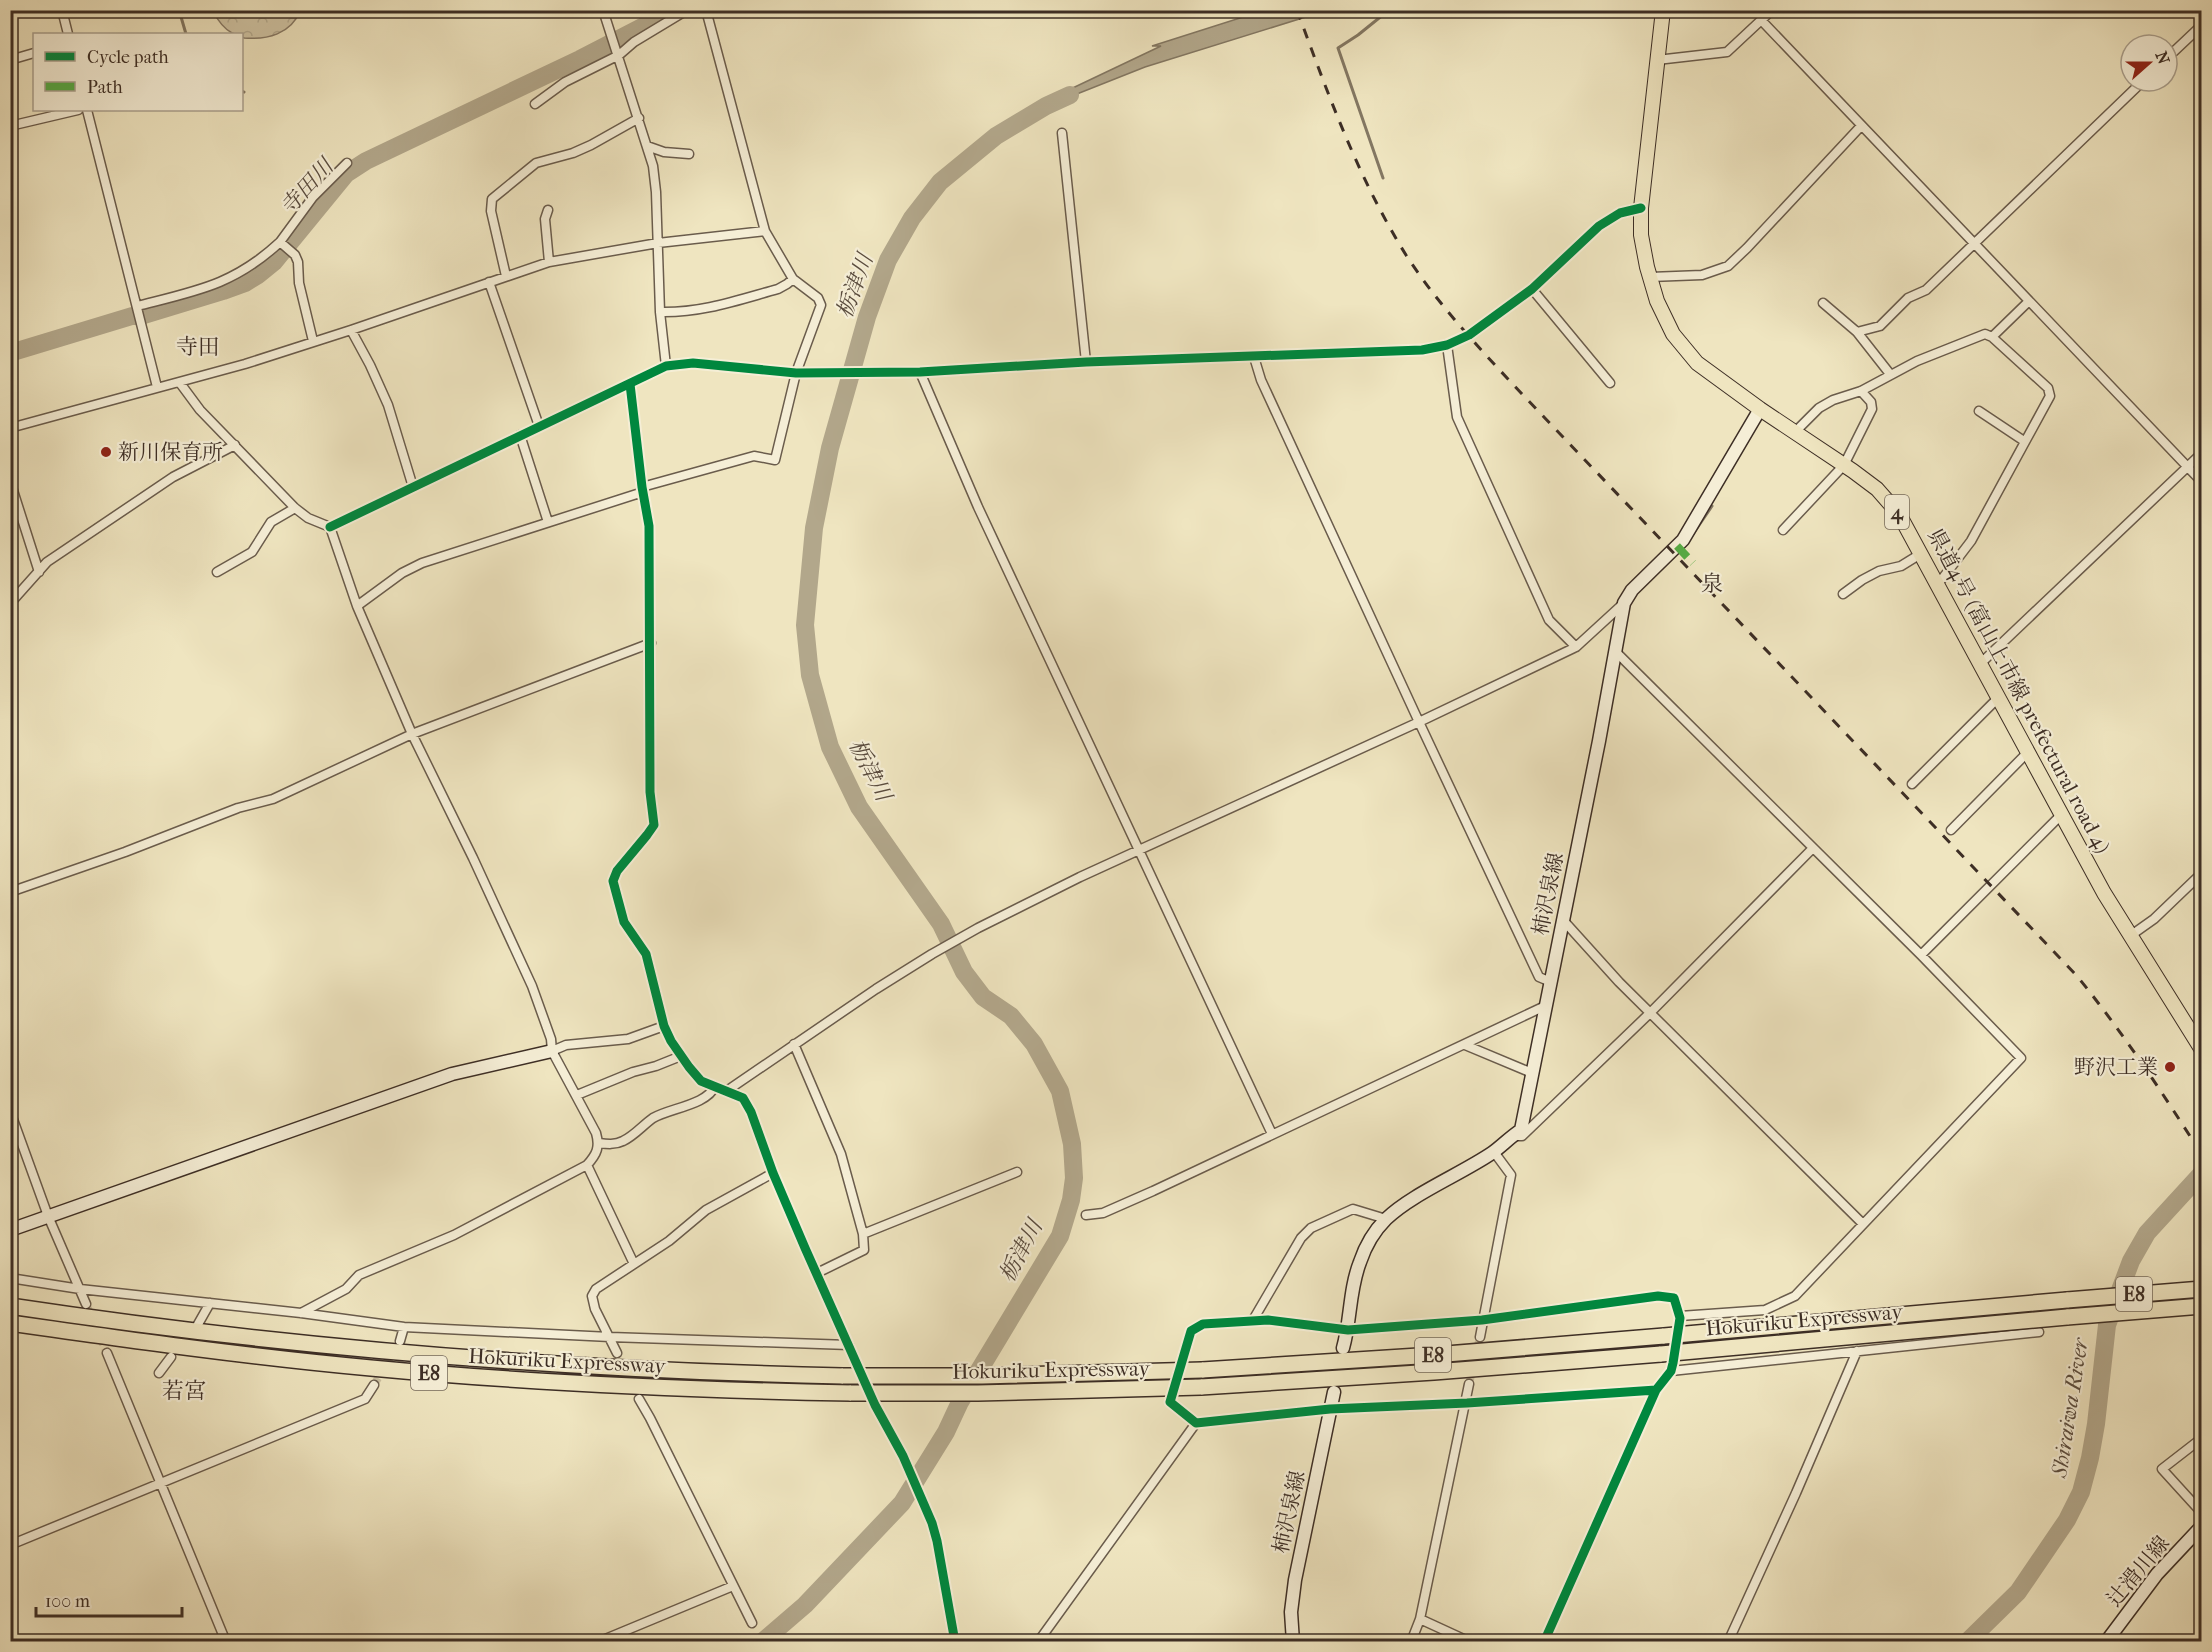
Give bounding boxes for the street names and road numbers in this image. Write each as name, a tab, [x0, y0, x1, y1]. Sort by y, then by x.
road number: 4	[1885, 495, 1909, 529]
street label: 県道4号 (富山上市線 prefectural road 4)	[1923, 525, 2115, 857]
street label: 柿沢泉線	[1528, 850, 1568, 938]
road number: E8	[2116, 1277, 2152, 1311]
street label: Hokuriku Expressway	[1705, 1299, 1904, 1341]
road number: E8	[1415, 1338, 1451, 1372]
street label: Hokuriku Expressway	[468, 1344, 667, 1378]
road number: E8	[411, 1356, 447, 1390]
street label: Hokuriku Expressway	[952, 1356, 1151, 1384]
street label: 柿沢泉線	[1269, 1468, 1309, 1556]
street label: 辻滑川線	[2102, 1531, 2174, 1611]

